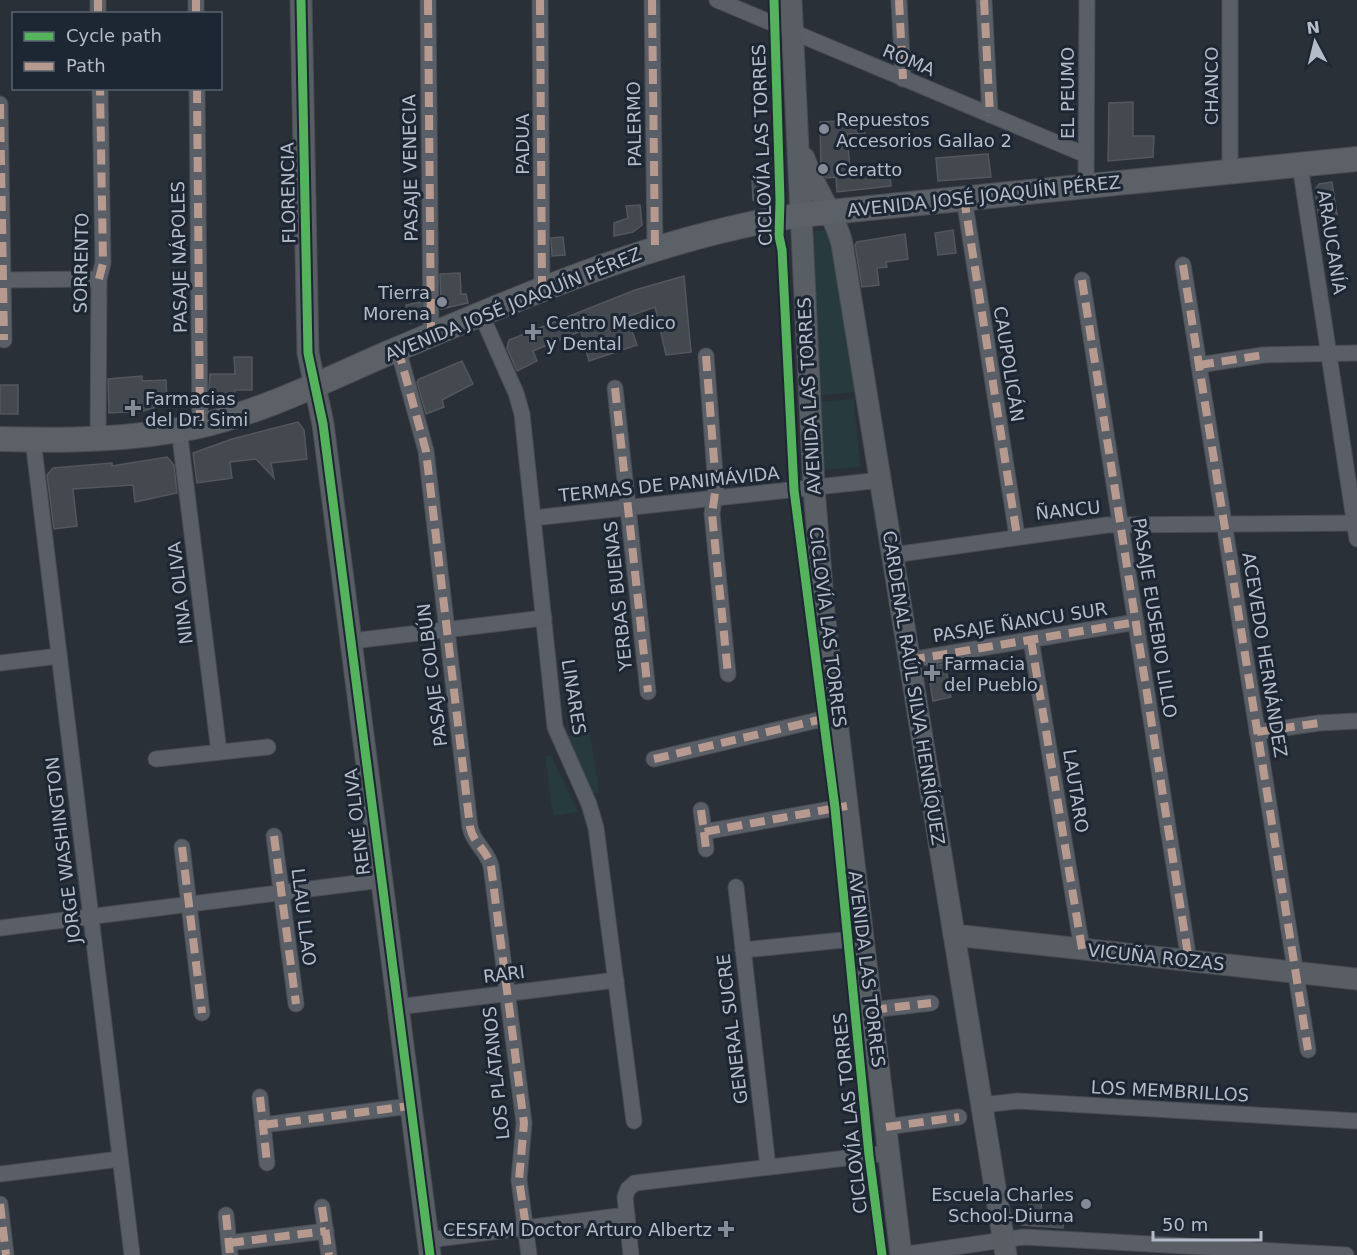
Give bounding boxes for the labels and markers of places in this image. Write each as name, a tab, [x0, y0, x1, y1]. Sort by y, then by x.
place label: Repuestos Accesorios Gallao 2	[836, 109, 1012, 151]
marker: Repuestos Accesorios Gallao 2	[817, 122, 831, 136]
place label: Ceratto	[835, 159, 902, 180]
marker: Ceratto	[816, 162, 830, 176]
place label: Tierra Morena	[363, 282, 430, 324]
marker: Tierra Morena	[435, 295, 449, 309]
place label: Centro Medico y Dental	[546, 312, 676, 354]
marker: Centro Medico y Dental	[524, 323, 542, 341]
place label: Farmacias del Dr. Simi	[145, 388, 248, 430]
marker: Farmacias del Dr. Simi	[126, 401, 140, 415]
place label: Farmacia del Pueblo	[944, 653, 1038, 695]
marker: Farmacia del Pueblo	[925, 666, 939, 680]
place label: Escuela Charles School-Diurna	[931, 1184, 1074, 1226]
marker: Escuela Charles School-Diurna	[1079, 1197, 1093, 1211]
place label: CESFAM Doctor Arturo Albertz	[443, 1219, 712, 1240]
marker: CESFAM Doctor Arturo Albertz	[717, 1220, 735, 1238]

